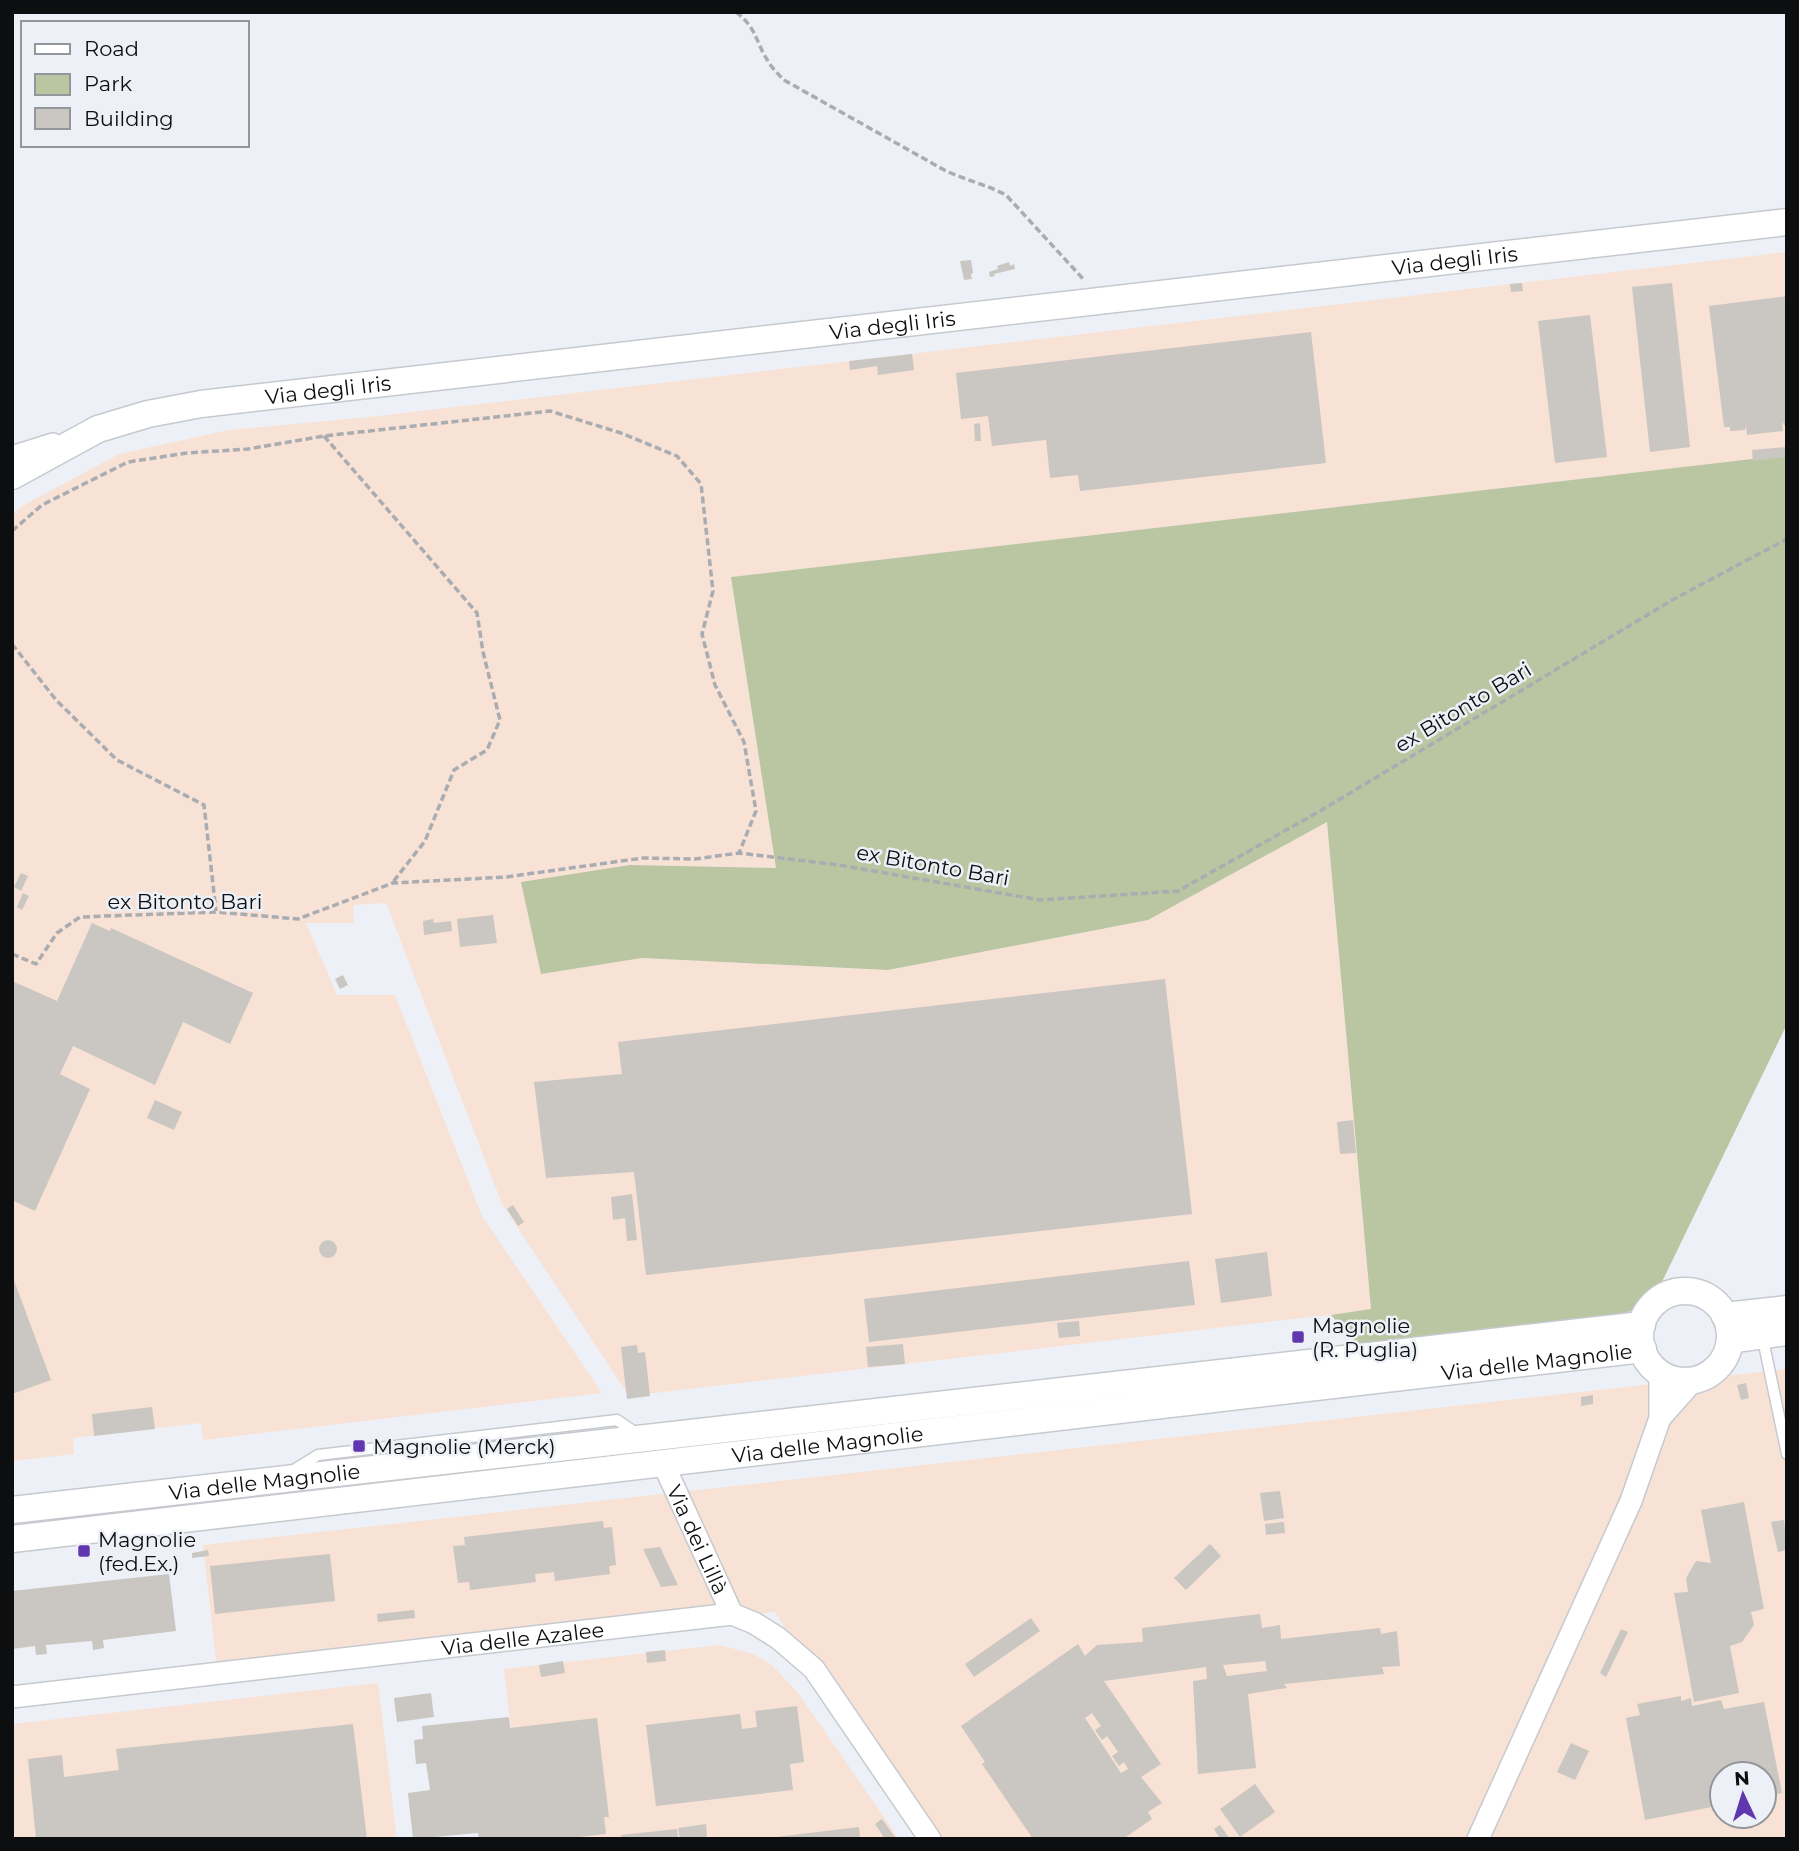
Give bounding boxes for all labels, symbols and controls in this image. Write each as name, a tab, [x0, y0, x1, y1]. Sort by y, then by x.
legend	[21, 21, 248, 147]
text: Road	[84, 36, 139, 61]
text: Park	[84, 71, 132, 96]
text: Building	[84, 106, 174, 131]
street label: Via degli Iris	[1390, 241, 1519, 280]
street label: Via degli Iris	[828, 305, 957, 344]
street label: Via degli Iris	[264, 370, 392, 409]
street label: ex Bitonto Bari	[1390, 656, 1536, 758]
street label: ex Bitonto Bari	[855, 839, 1011, 891]
street label: ex Bitonto Bari	[108, 889, 262, 914]
place label: Magnolie (R. Puglia)	[1312, 1313, 1418, 1362]
marker: Magnolie (R. Puglia)	[1290, 1329, 1306, 1345]
street label: Via delle Magnolie	[1440, 1338, 1634, 1385]
street label: Via delle Magnolie	[730, 1420, 925, 1468]
place label: Magnolie (Merck)	[373, 1434, 556, 1459]
marker: Magnolie (Merck)	[351, 1438, 367, 1454]
street label: Via delle Magnolie	[167, 1458, 361, 1505]
street label: Via dei Lillà	[662, 1481, 734, 1598]
place label: Magnolie (fed.Ex.)	[98, 1527, 196, 1576]
marker: Magnolie (fed.Ex.)	[76, 1543, 92, 1559]
street label: Via delle Azalee	[440, 1616, 605, 1660]
north arrow	[1708, 1760, 1778, 1830]
text: N	[1733, 1767, 1750, 1791]

